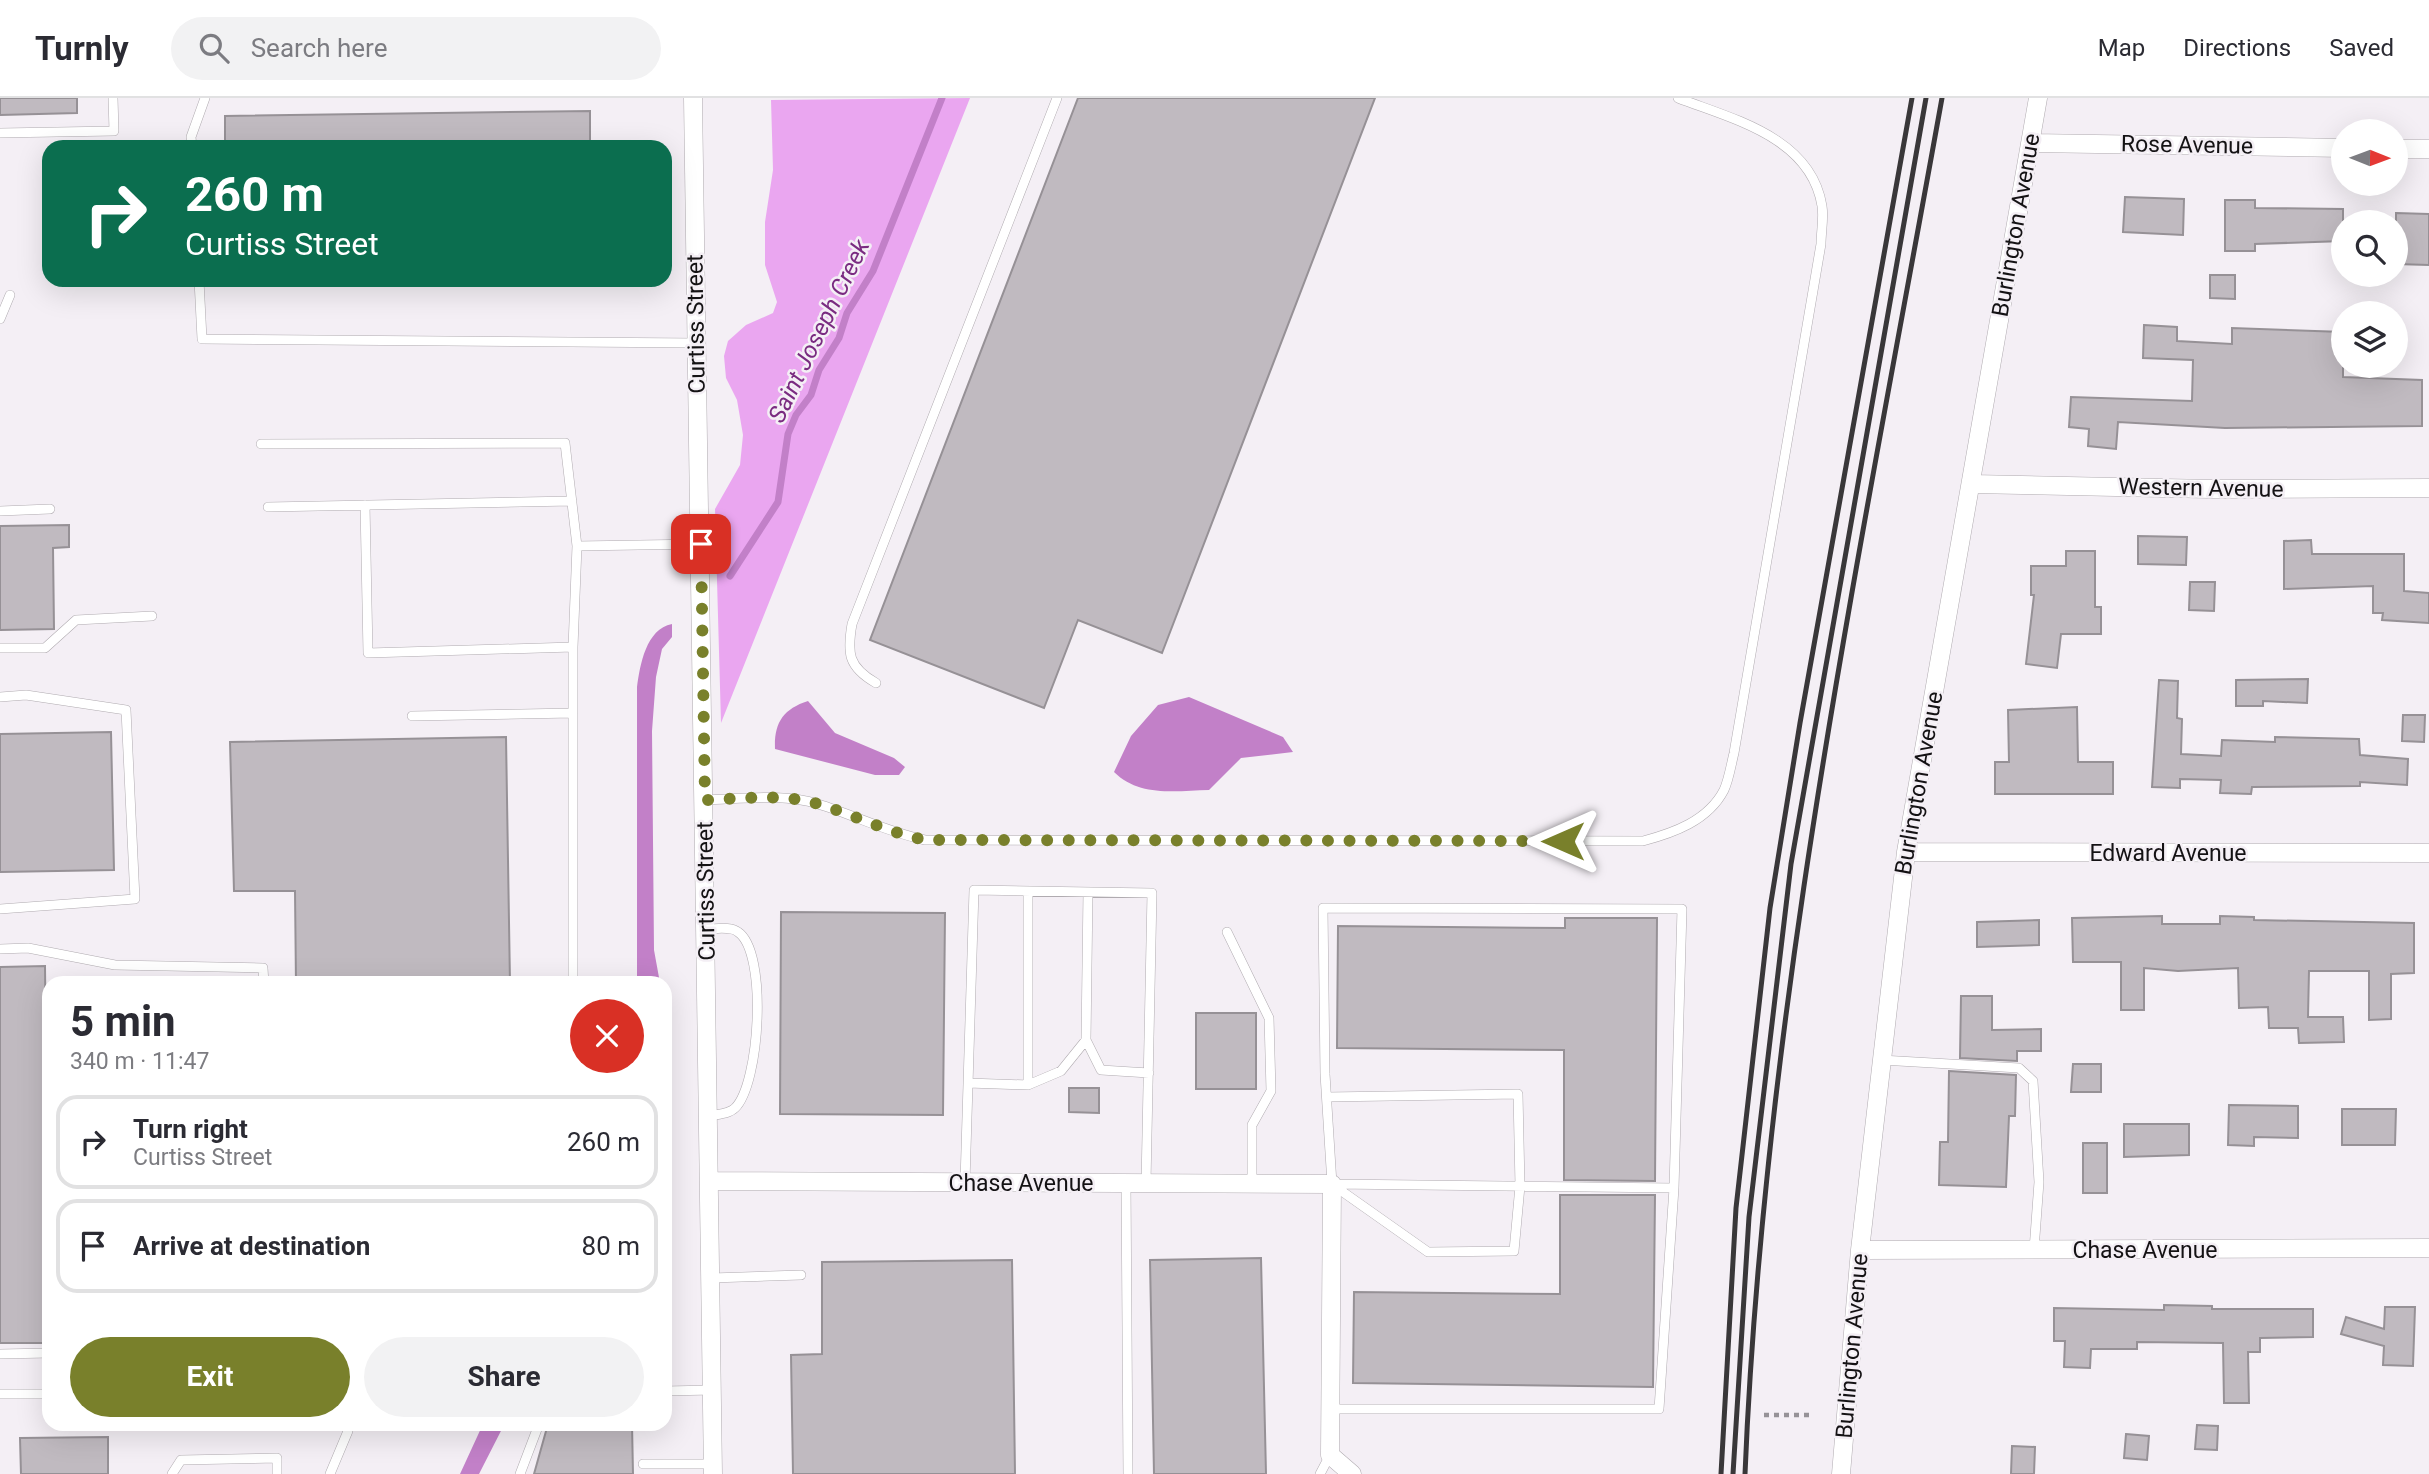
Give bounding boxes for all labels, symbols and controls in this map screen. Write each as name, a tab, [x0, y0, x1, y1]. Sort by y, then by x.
search box	[171, 17, 661, 80]
text: Turnly	[35, 29, 129, 68]
icon: search	[195, 29, 233, 67]
text: Search here	[251, 33, 387, 63]
text: Map	[2098, 34, 2145, 62]
text: Directions	[2183, 34, 2291, 62]
text: Saved	[2329, 34, 2394, 62]
north arrow	[2331, 119, 2408, 196]
map controls	[2331, 119, 2408, 378]
street label: Rose Avenue	[2121, 130, 2253, 160]
street label: Burlington Avenue	[1987, 131, 2045, 319]
text: 260 m	[185, 166, 324, 223]
icon: right	[70, 168, 161, 259]
button: search	[2331, 210, 2408, 287]
text: Curtiss Street	[185, 225, 379, 263]
water label: Saint Joseph Creek	[763, 234, 876, 427]
street label: Curtiss Street	[681, 254, 711, 394]
button: layers	[2331, 301, 2408, 378]
street label: Western Avenue	[2118, 473, 2284, 503]
pin	[671, 514, 731, 574]
icon: arrive	[682, 525, 720, 563]
street label: Burlington Avenue	[1890, 689, 1948, 877]
position arrow	[1526, 804, 1600, 878]
street label: Curtiss Street	[691, 821, 721, 961]
street label: Edward Avenue	[2089, 840, 2247, 867]
text: 5 min	[70, 997, 176, 1046]
button: close	[570, 999, 644, 1073]
text: 340 m · 11:47	[70, 1048, 209, 1075]
text: Turn right	[133, 1114, 248, 1144]
icon: right	[74, 1123, 112, 1161]
text: 260 m	[567, 1127, 640, 1157]
text: Curtiss Street	[133, 1144, 272, 1171]
street label: Chase Avenue	[948, 1170, 1094, 1197]
icon: arrive	[74, 1227, 112, 1265]
text: Arrive at destination	[133, 1231, 370, 1261]
text: 80 m	[582, 1231, 640, 1261]
street label: Chase Avenue	[2072, 1237, 2218, 1264]
street label: Burlington Avenue	[1830, 1252, 1874, 1440]
button: Exit	[70, 1337, 350, 1417]
button: Share	[364, 1337, 644, 1417]

